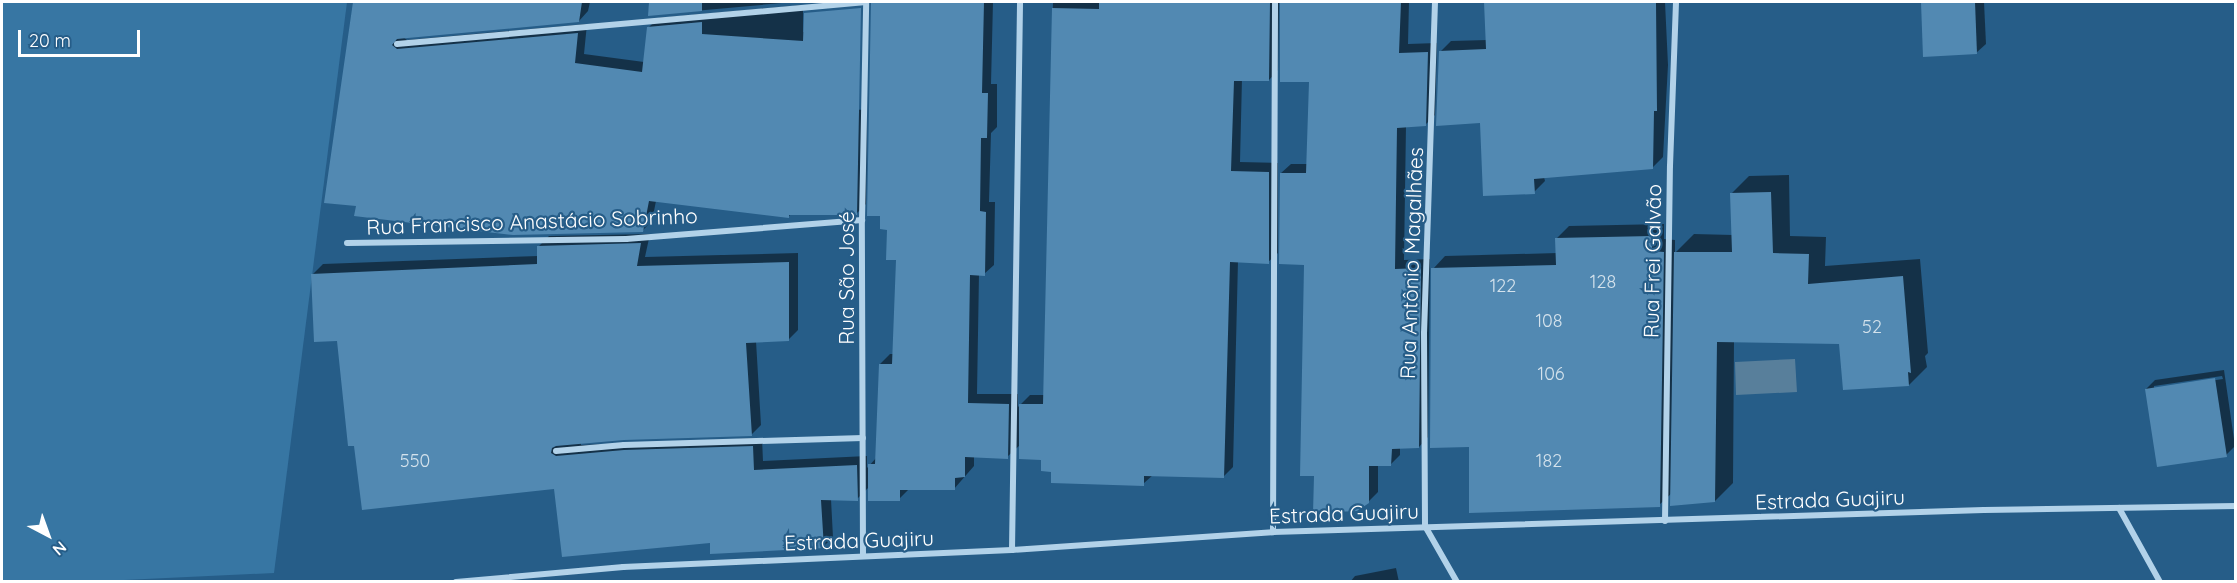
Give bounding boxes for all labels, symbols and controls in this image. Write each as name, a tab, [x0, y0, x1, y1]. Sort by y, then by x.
scale bar	[21, 18, 142, 56]
text: 20 m	[29, 29, 71, 52]
street label: Rua Antônio Magalhães	[1394, 147, 1428, 379]
street label: Rua Frei Galvão	[1638, 184, 1666, 338]
street label: Rua Francisco Anastácio Sobrinho	[366, 203, 698, 239]
street label: Rua São José	[833, 211, 859, 345]
house number: 128	[1590, 271, 1616, 293]
house number: 122	[1490, 275, 1516, 297]
house number: 108	[1535, 310, 1563, 332]
house number: 52	[1862, 316, 1882, 338]
house number: 106	[1537, 363, 1565, 385]
house number: 550	[400, 450, 430, 472]
house number: 182	[1536, 450, 1562, 472]
street label: Estrada Guajiru	[1755, 484, 1905, 514]
street label: Estrada Guajiru	[1269, 498, 1419, 528]
north arrow	[18, 505, 78, 565]
street label: Estrada Guajiru	[784, 525, 934, 555]
text: N	[49, 537, 71, 560]

